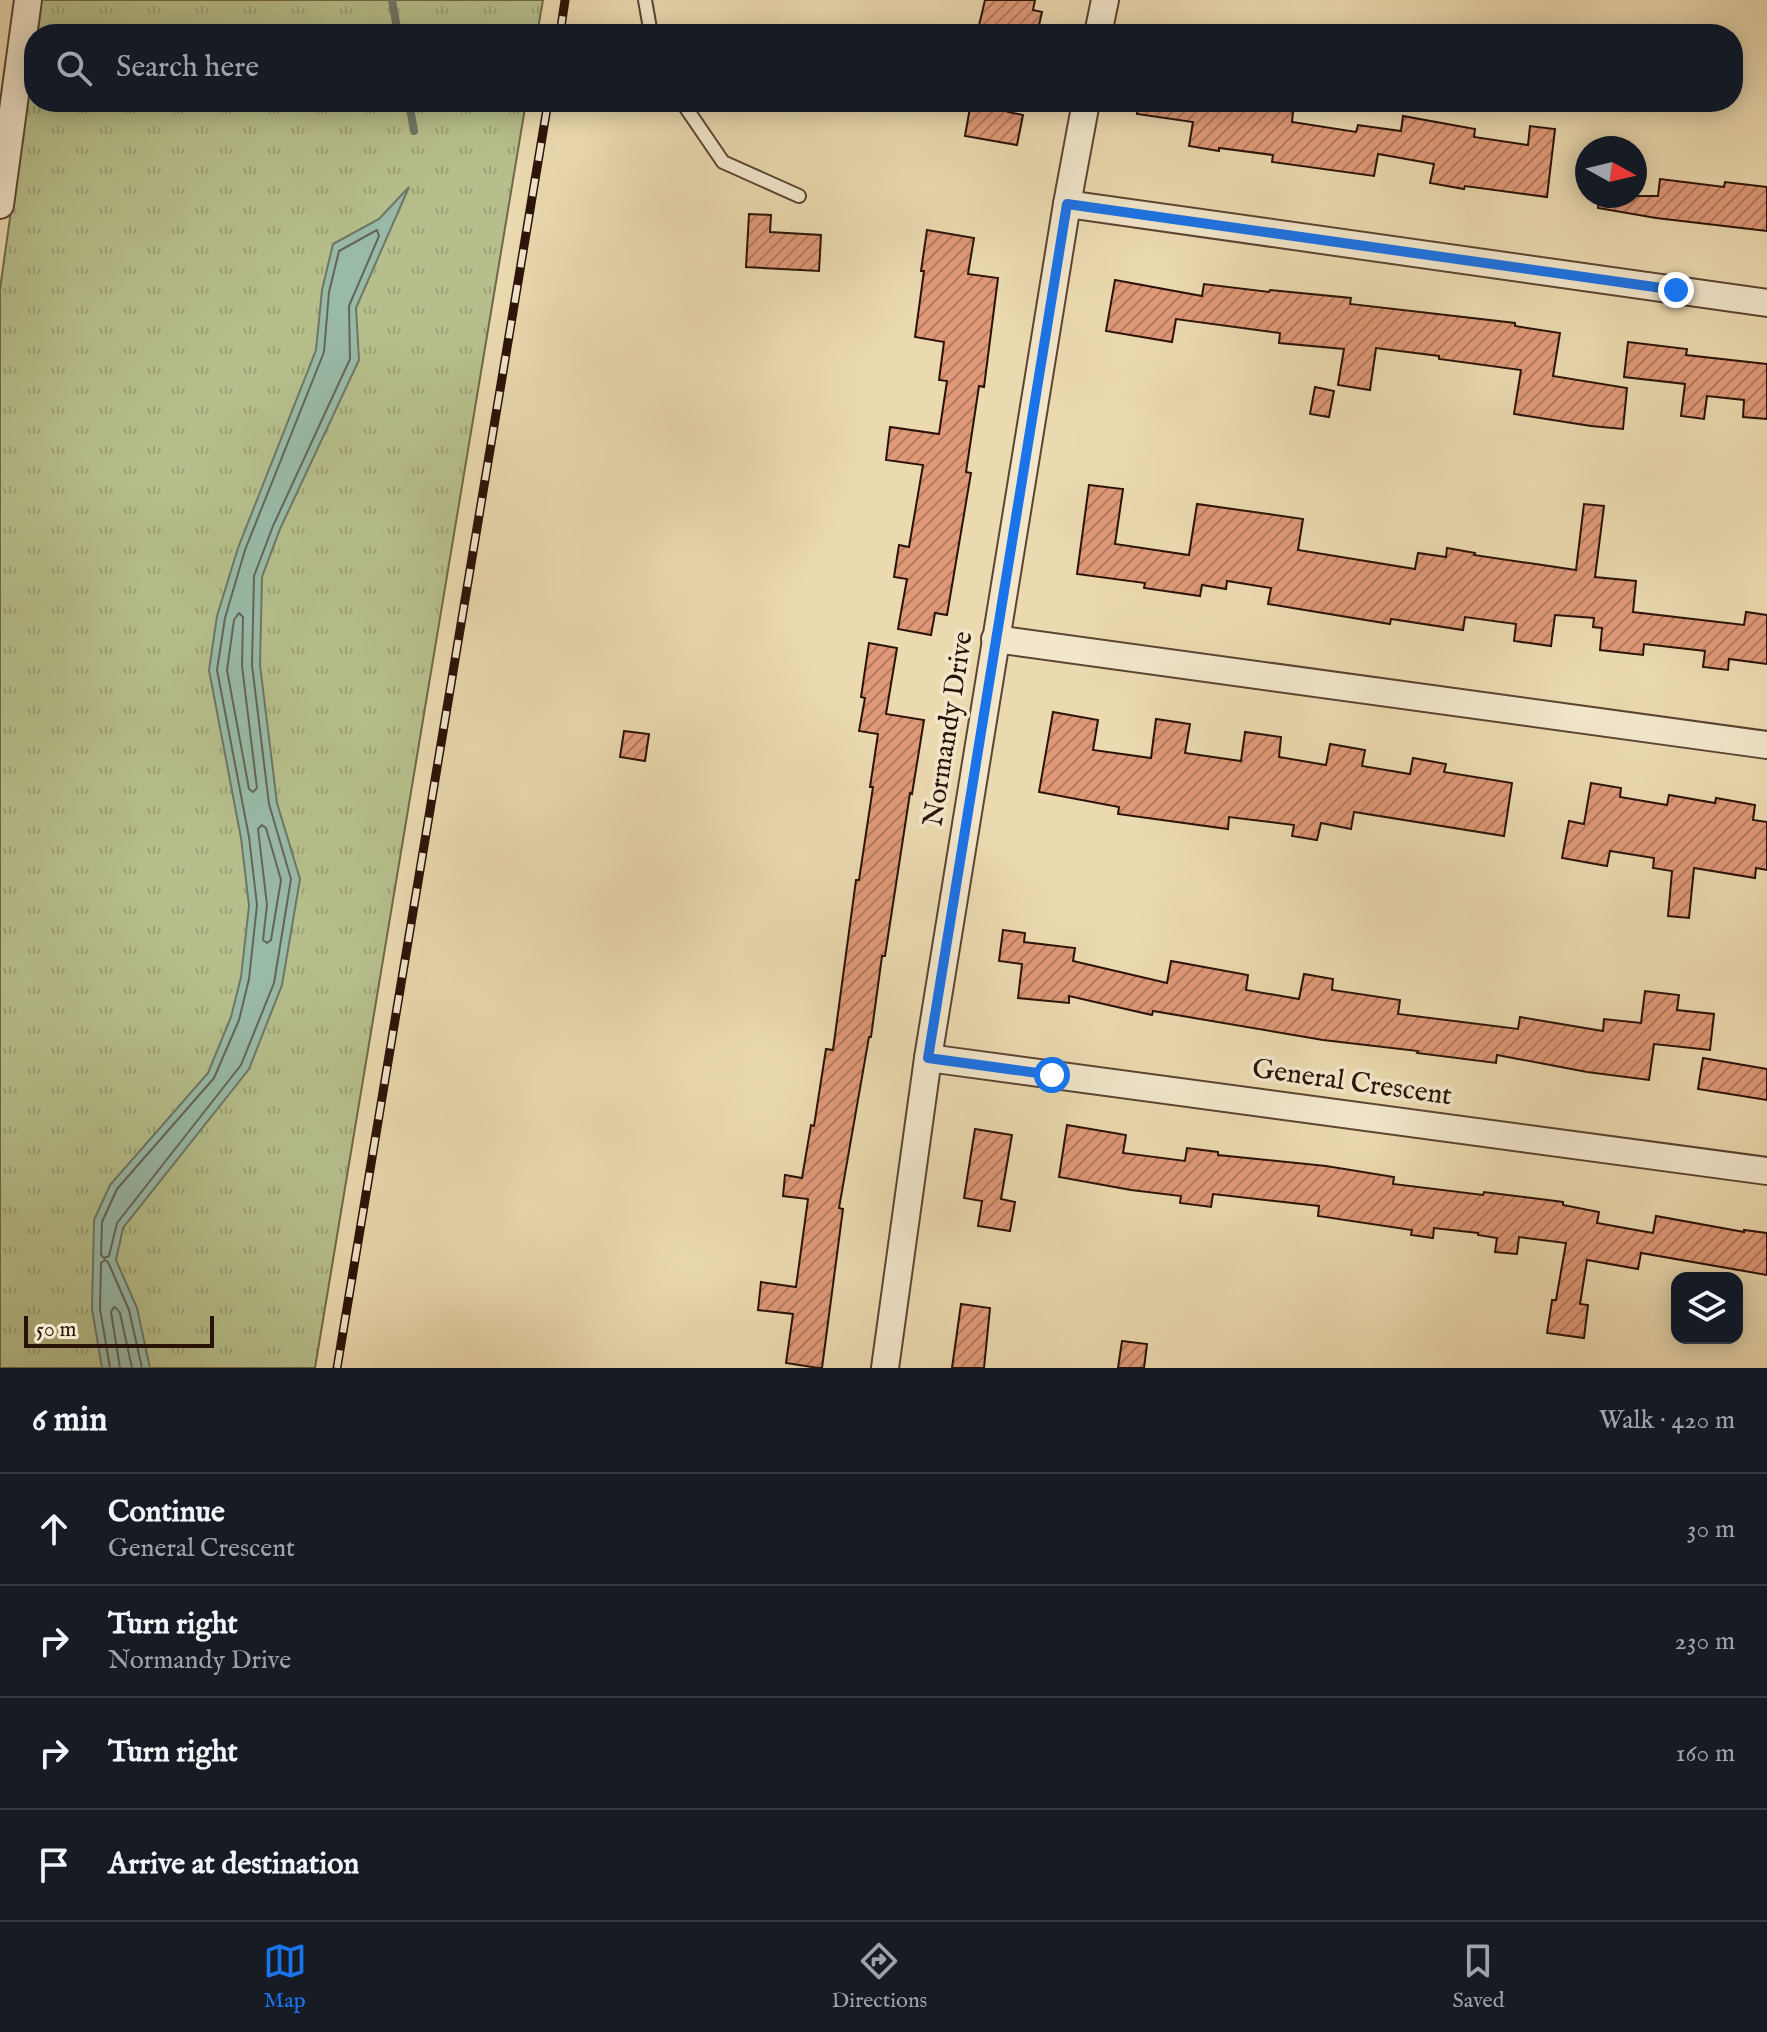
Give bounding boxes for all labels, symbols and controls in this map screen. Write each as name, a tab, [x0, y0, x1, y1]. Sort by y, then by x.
search box	[24, 24, 1743, 112]
icon: search	[52, 46, 96, 90]
text: Search here	[116, 49, 259, 87]
north arrow	[1575, 136, 1647, 208]
route end	[1658, 272, 1694, 308]
street label: Normandy Drive	[916, 629, 982, 829]
street label: General Crescent	[1250, 1052, 1454, 1114]
route start	[1034, 1057, 1070, 1093]
map controls	[1671, 1272, 1743, 1344]
button: layers	[1671, 1272, 1743, 1344]
scale bar	[24, 1312, 214, 1348]
text: 50 m	[36, 1316, 77, 1344]
text: 6 min	[32, 1399, 107, 1442]
text: Walk · 420 m	[1599, 1404, 1735, 1437]
text: Continue	[108, 1494, 225, 1532]
icon: ahead	[32, 1507, 76, 1551]
text: 30 m	[1687, 1513, 1735, 1546]
text: General Crescent	[108, 1532, 295, 1565]
text: Turn right	[108, 1606, 238, 1644]
icon: right	[32, 1619, 76, 1663]
text: 230 m	[1675, 1625, 1735, 1658]
text: Normandy Drive	[108, 1644, 291, 1677]
icon: right	[32, 1731, 76, 1775]
text: Turn right	[108, 1734, 238, 1772]
text: 160 m	[1676, 1737, 1735, 1770]
icon: arrive	[32, 1843, 76, 1887]
text: Arrive at destination	[108, 1846, 359, 1884]
tab: Map	[263, 1939, 307, 2015]
tab: Directions	[832, 1939, 927, 2015]
tab: Saved	[1452, 1939, 1504, 2015]

